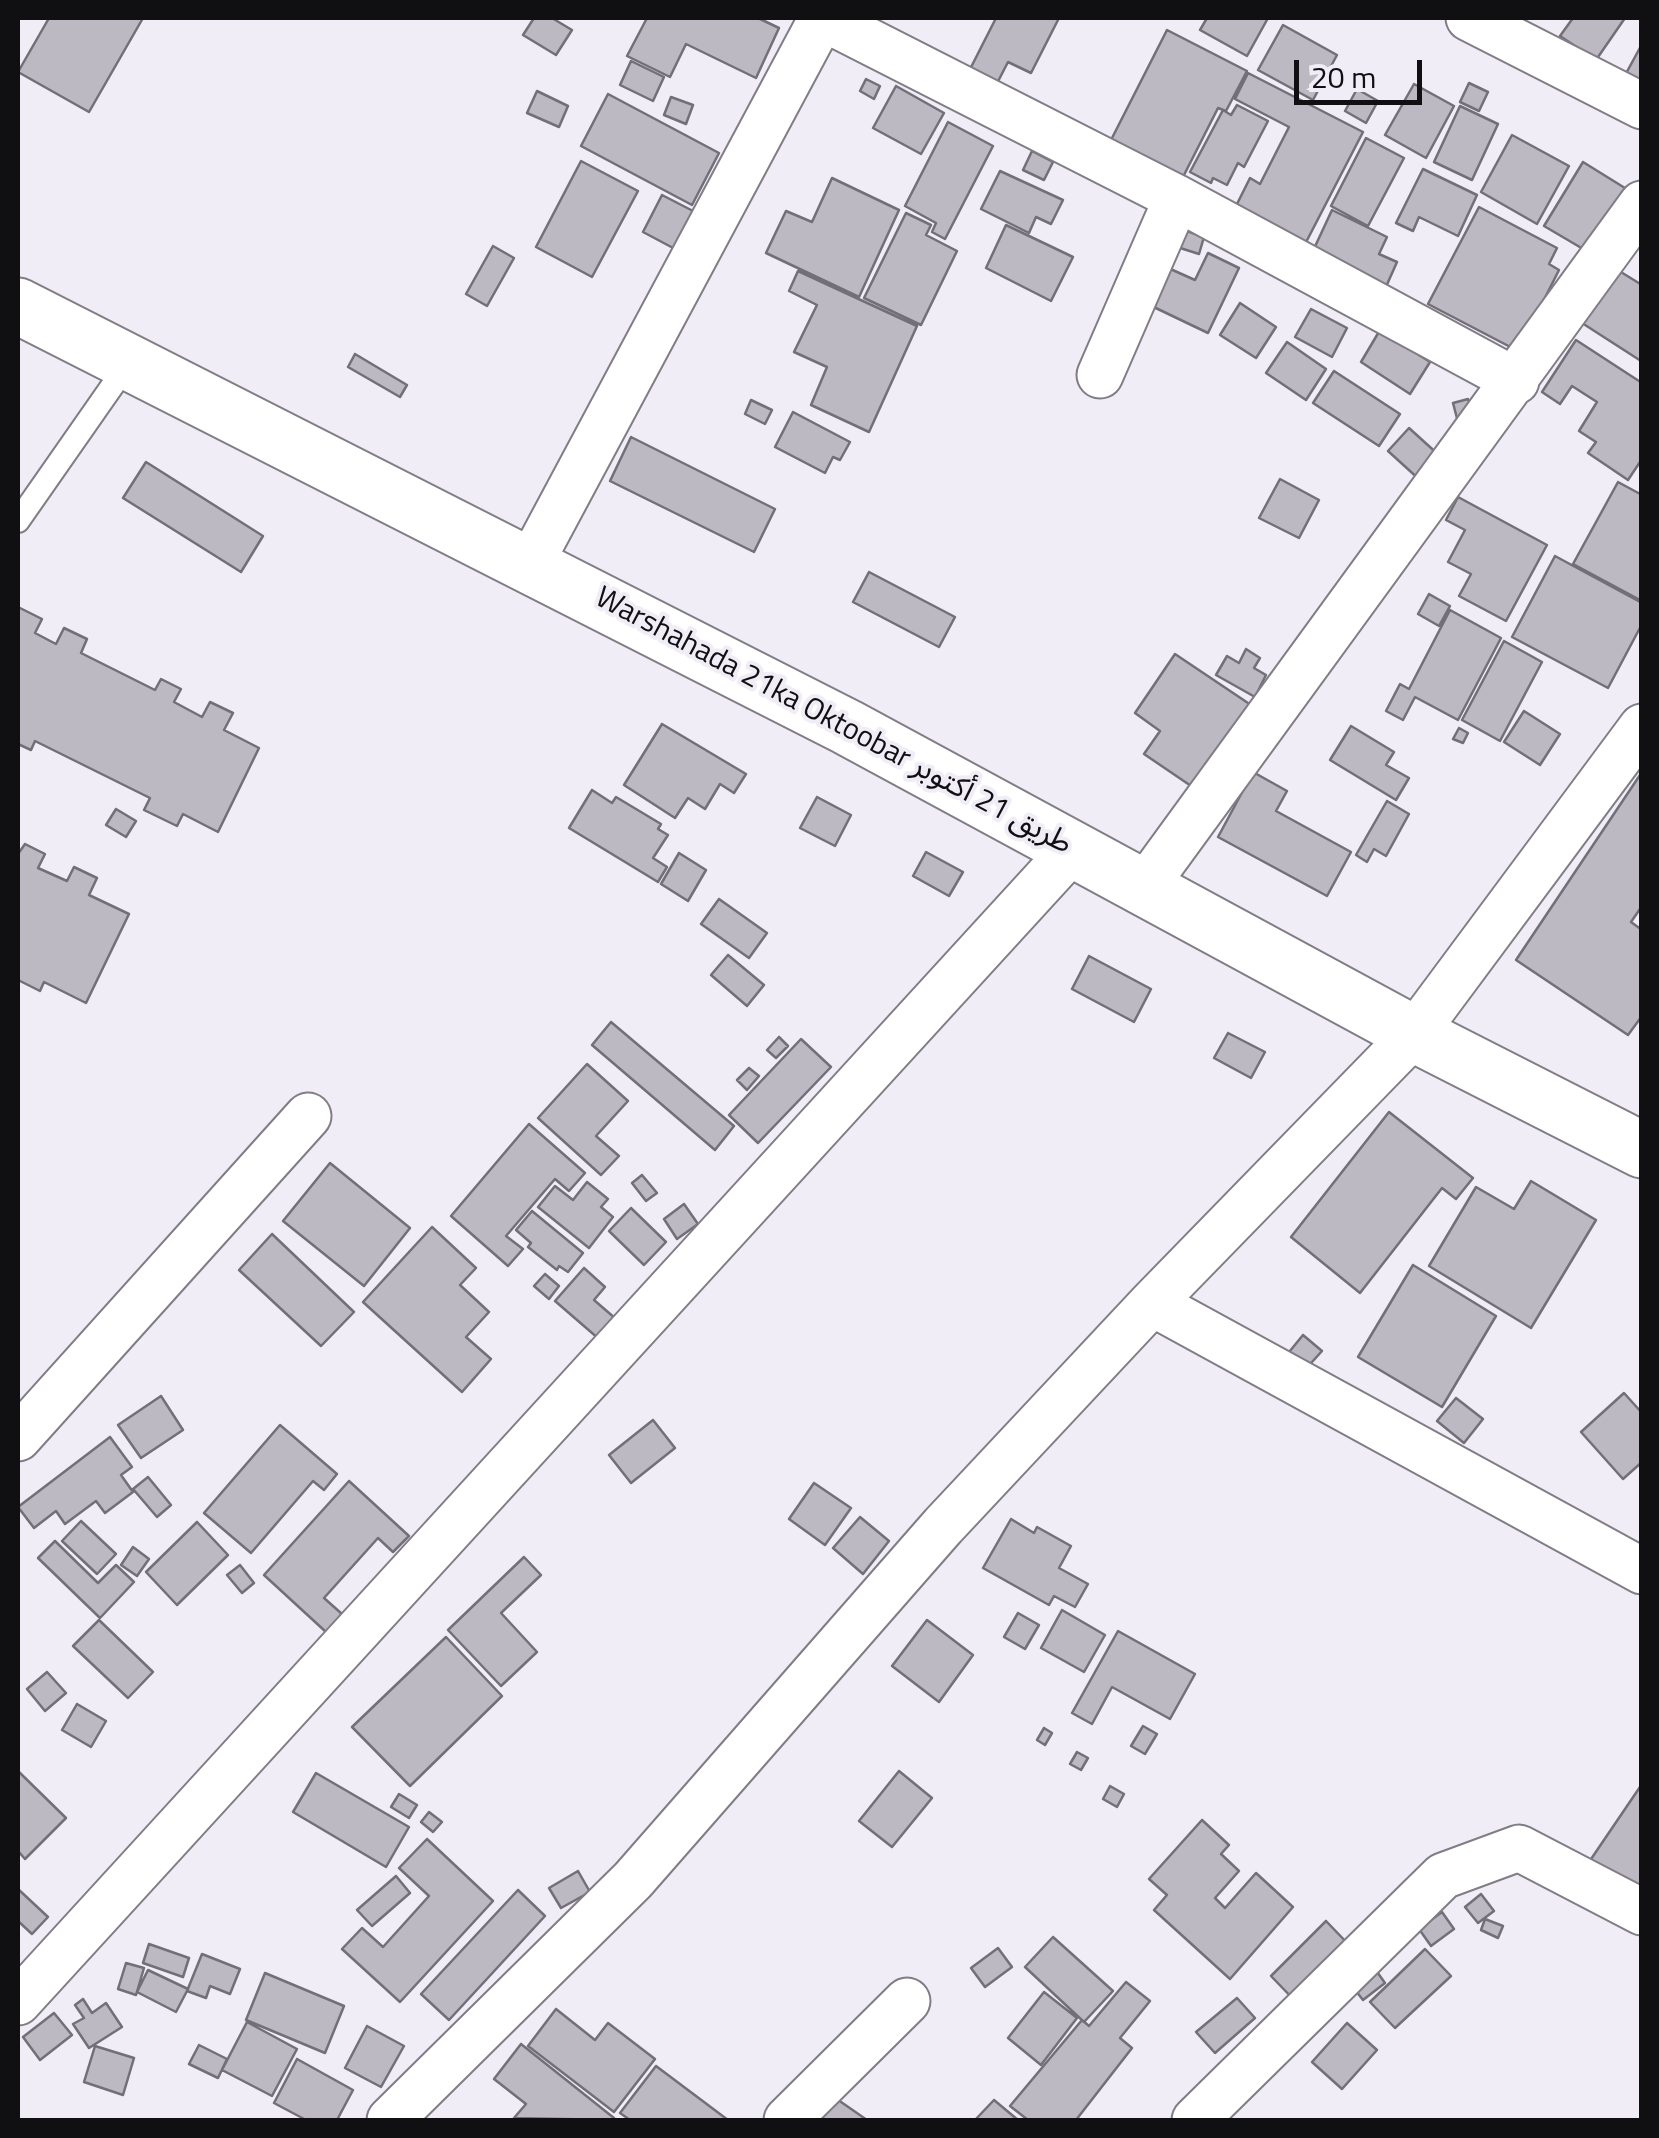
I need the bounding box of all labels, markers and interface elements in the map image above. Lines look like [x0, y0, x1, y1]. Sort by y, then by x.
scale bar [1299, 40, 1426, 102]
text: 20 m [1311, 54, 1376, 100]
street label: Warshahada 21ka Oktoobar طريق 21 أكتوبر [588, 581, 1078, 863]

